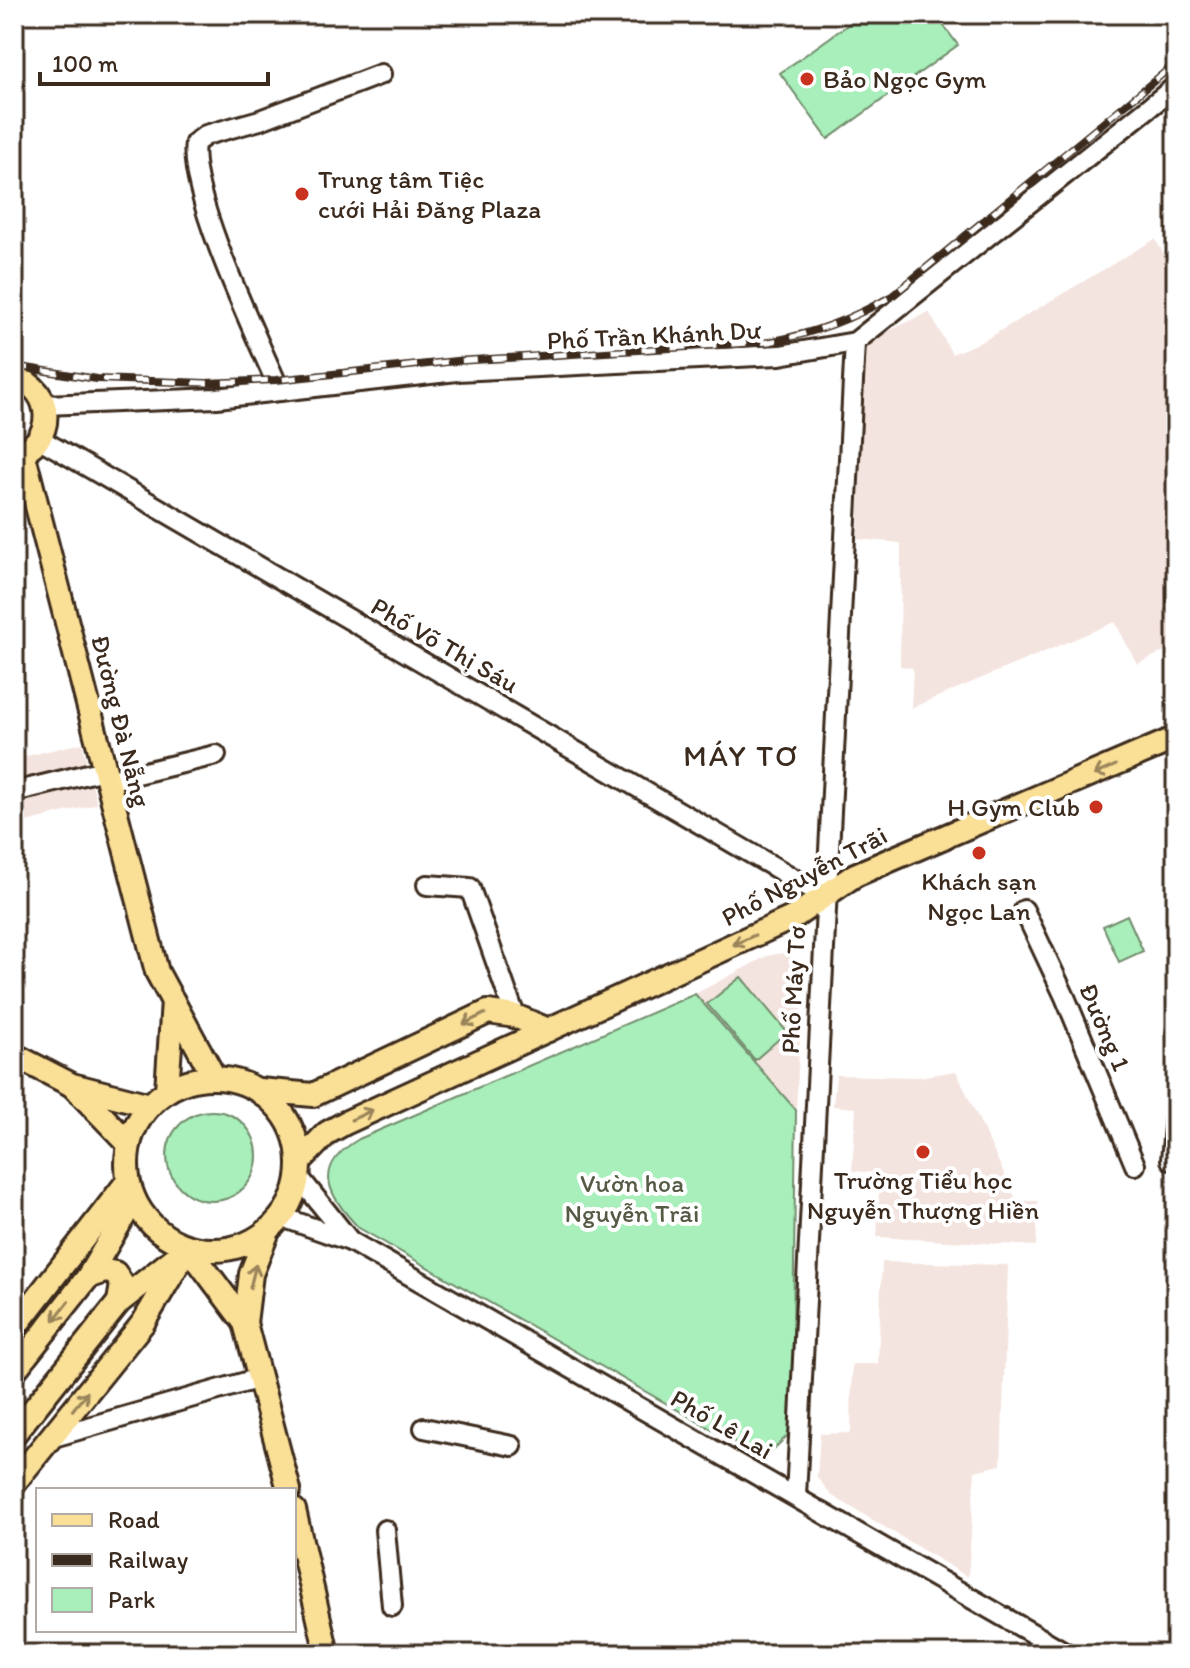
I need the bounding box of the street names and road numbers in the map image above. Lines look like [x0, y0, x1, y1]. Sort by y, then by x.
street label: Phố Trần Khánh Dư [546, 313, 763, 357]
street label: Phố Võ Thị Sáu [366, 590, 524, 700]
street label: Đường Đà Nẵng [84, 632, 158, 811]
street label: Phố Nguyễn Trãi [716, 819, 892, 933]
street label: Phố Máy Tơ [774, 925, 812, 1055]
street label: Đường 1 [1072, 978, 1138, 1076]
street label: Phố Lê Lai [665, 1382, 779, 1466]

